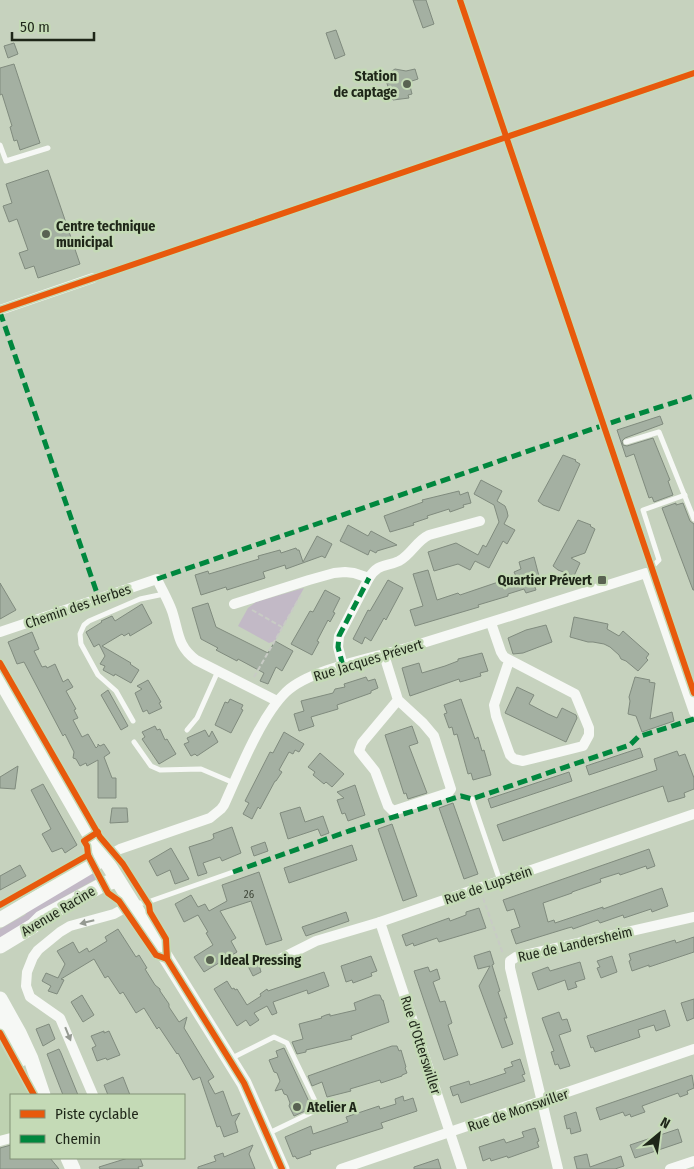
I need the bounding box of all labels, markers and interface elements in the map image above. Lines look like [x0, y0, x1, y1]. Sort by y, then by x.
scale bar [12, 10, 95, 42]
text: 50 m [20, 18, 50, 36]
place label: Station de captage [333, 68, 397, 101]
marker: Station de captage [401, 78, 413, 90]
place label: Centre technique municipal [56, 218, 155, 251]
marker: Centre technique municipal [40, 228, 52, 240]
place label: Quartier Prévert [497, 572, 593, 589]
marker: Quartier Prévert [596, 574, 608, 586]
street label: Chemin des Herbes [23, 580, 133, 633]
street label: Rue Jacques Prévert [311, 636, 425, 685]
street label: Rue de Lupstein [442, 862, 534, 908]
street label: Avenue Racine [18, 883, 99, 940]
house number: 26 [244, 888, 255, 901]
one-way arrow [80, 918, 95, 926]
street label: Rue de Landersheim [516, 923, 634, 966]
place label: Ideal Pressing [220, 952, 301, 969]
marker: Ideal Pressing [204, 954, 216, 966]
street label: Rue d'Otterswiller [397, 994, 444, 1097]
one-way arrow [64, 1027, 72, 1041]
street label: Rue de Monswiller [466, 1085, 571, 1136]
legend [10, 1094, 185, 1159]
place label: Atelier A [306, 1099, 357, 1116]
marker: Atelier A [291, 1101, 303, 1113]
text: Piste cyclable [55, 1105, 139, 1123]
north arrow [634, 1109, 684, 1159]
text: N [657, 1114, 673, 1133]
text: Chemin [55, 1130, 101, 1148]

